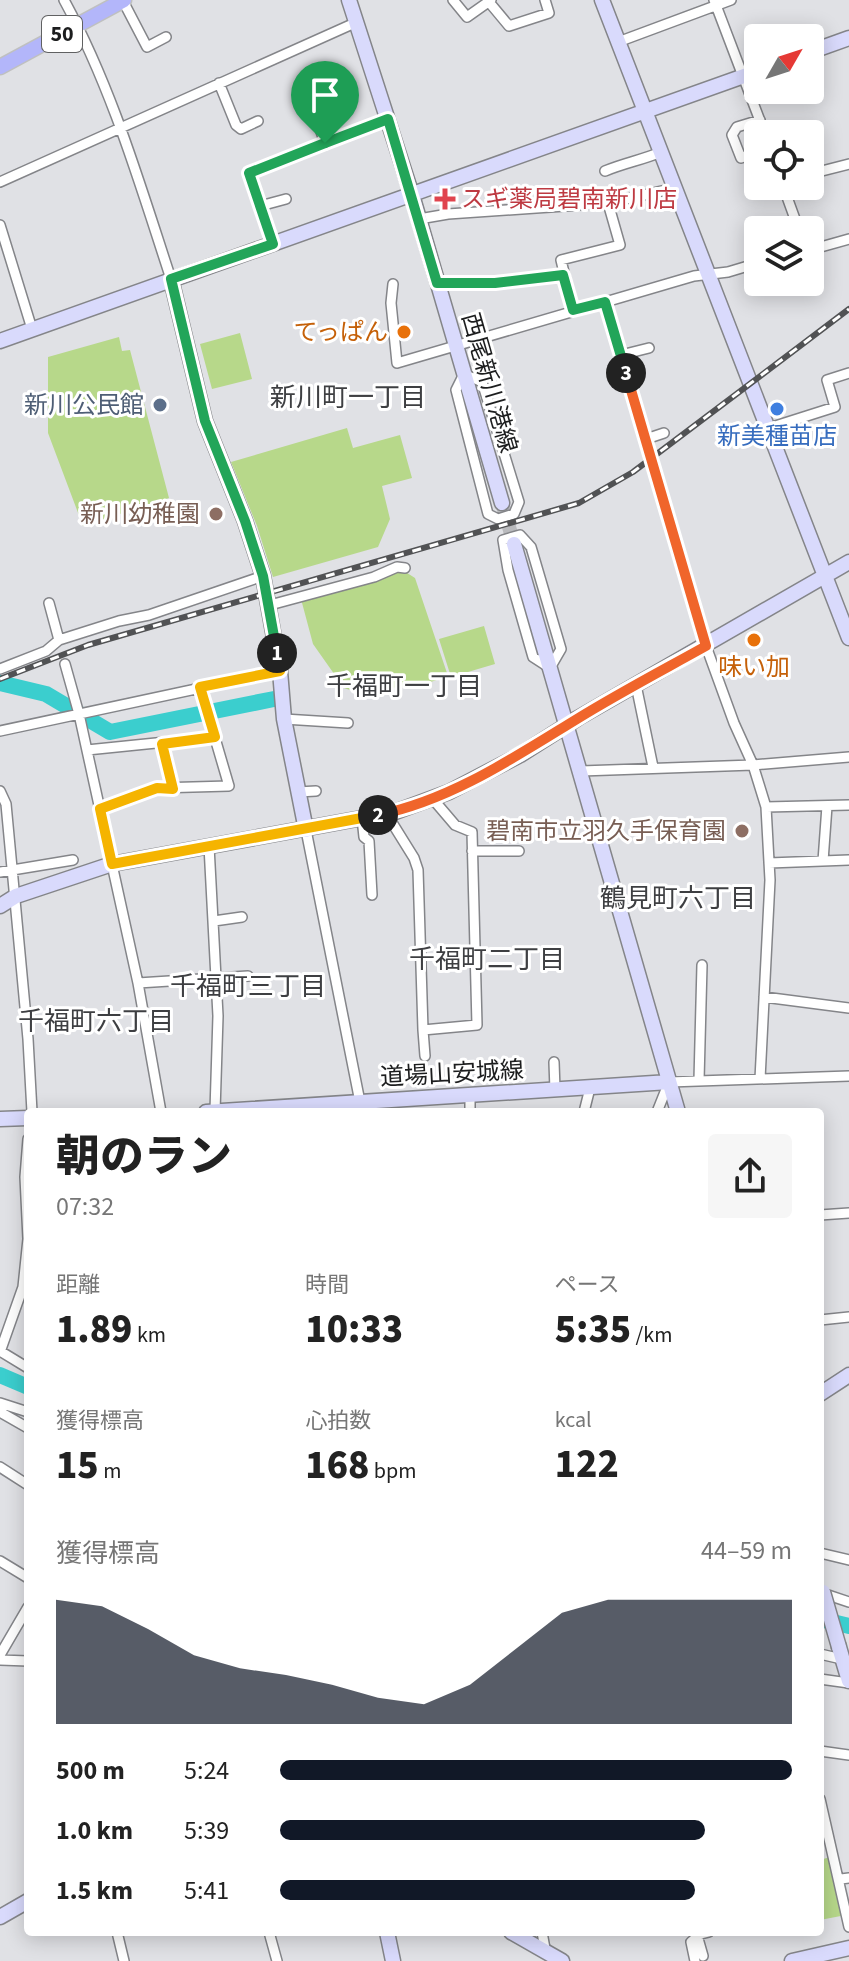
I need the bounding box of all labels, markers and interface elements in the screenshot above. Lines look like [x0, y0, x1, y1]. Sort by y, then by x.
road number: 50 [42, 16, 82, 52]
north arrow [744, 24, 824, 104]
map controls [744, 24, 824, 296]
pin [291, 61, 359, 143]
icon: arrive [303, 73, 347, 117]
button: locate [744, 120, 824, 200]
place label: スギ薬局碧南新川店 [461, 182, 677, 217]
marker: スギ薬局碧南新川店 [436, 190, 454, 208]
button: layers [744, 216, 824, 296]
street label: 西尾新川港線 [452, 309, 526, 457]
place label: てっぱん [293, 315, 388, 350]
marker: てっぱん [395, 323, 413, 341]
pin: 3 [606, 353, 646, 393]
text: 3 [620, 357, 632, 389]
district label: 新川町一丁目 [270, 379, 426, 416]
place label: 新川公民館 [24, 388, 144, 423]
marker: 新川公民館 [151, 396, 169, 414]
marker: 新美種苗店 [768, 400, 786, 418]
place label: 新美種苗店 [717, 419, 837, 454]
place label: 新川幼稚園 [80, 497, 200, 532]
marker: 新川幼稚園 [207, 505, 225, 523]
marker: 味い加 [745, 631, 763, 649]
pin: 1 [257, 633, 297, 673]
text: 1 [271, 637, 283, 669]
place label: 味い加 [718, 650, 790, 685]
district label: 千福町一丁目 [326, 668, 482, 705]
pin: 2 [358, 795, 398, 835]
text: 2 [372, 799, 384, 831]
place label: 碧南市立羽久手保育園 [486, 814, 726, 849]
marker: 碧南市立羽久手保育園 [733, 822, 751, 840]
district label: 鶴見町六丁目 [600, 880, 756, 917]
district label: 千福町二丁目 [409, 941, 565, 978]
district label: 千福町三丁目 [170, 968, 326, 1005]
district label: 千福町六丁目 [18, 1003, 174, 1040]
street label: 道場山安城線 [379, 1053, 525, 1095]
text: 朝のラン [56, 1126, 232, 1189]
button: share [708, 1134, 792, 1218]
text: 07:32 [56, 1188, 114, 1225]
text: 距離 [56, 1269, 100, 1301]
text: 時間 [305, 1269, 349, 1301]
text: ペース [555, 1269, 620, 1301]
text: 1.89 [56, 1301, 132, 1358]
text: 10:33 [305, 1301, 403, 1358]
text: 5:35 [555, 1301, 631, 1358]
text: km [132, 1319, 166, 1351]
text: /km [631, 1319, 672, 1351]
text: kcal [555, 1404, 592, 1436]
text: 獲得標高 [56, 1405, 144, 1437]
text: 心拍数 [305, 1405, 371, 1437]
text: 122 [555, 1436, 619, 1493]
text: 15 [56, 1437, 99, 1494]
text: 168 [305, 1437, 369, 1494]
text: m [99, 1455, 121, 1487]
text: bpm [369, 1455, 416, 1487]
text: 44–59 m [701, 1532, 792, 1569]
text: 獲得標高 [56, 1535, 160, 1572]
text: 500 m [56, 1752, 125, 1789]
text: 5:24 [184, 1752, 229, 1789]
text: 1.0 km [56, 1812, 133, 1849]
text: 5:39 [184, 1812, 229, 1849]
text: 1.5 km [56, 1872, 133, 1909]
text: 5:41 [184, 1872, 229, 1909]

